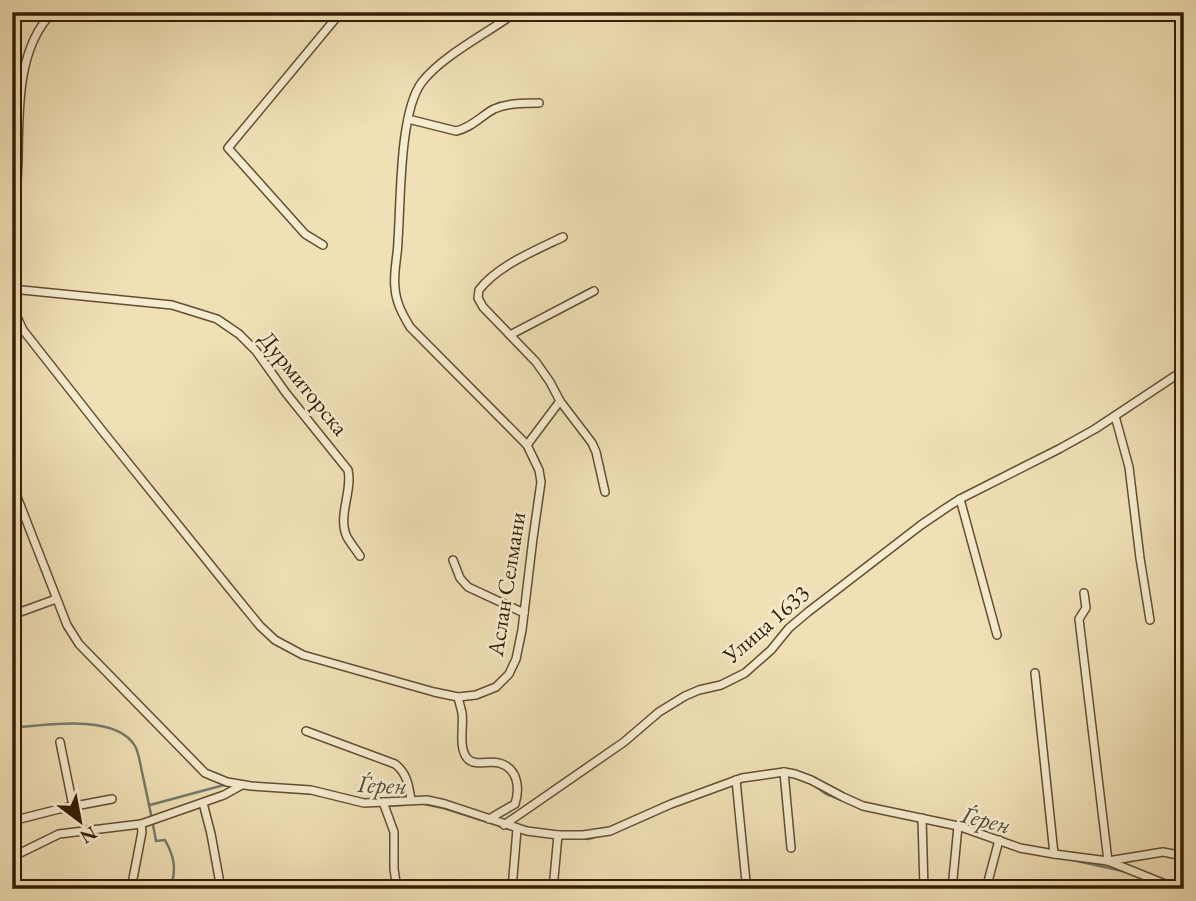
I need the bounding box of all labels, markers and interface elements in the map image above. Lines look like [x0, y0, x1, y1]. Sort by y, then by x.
street label: Дурмиторска [253, 325, 356, 442]
street label: Аслан Селмани [480, 510, 532, 659]
street label: Улица 1633 [716, 578, 816, 671]
water label: Ѓерен [356, 768, 408, 801]
north arrow [46, 786, 116, 856]
water label: Ѓерен [957, 798, 1014, 841]
text: N [75, 820, 102, 850]

